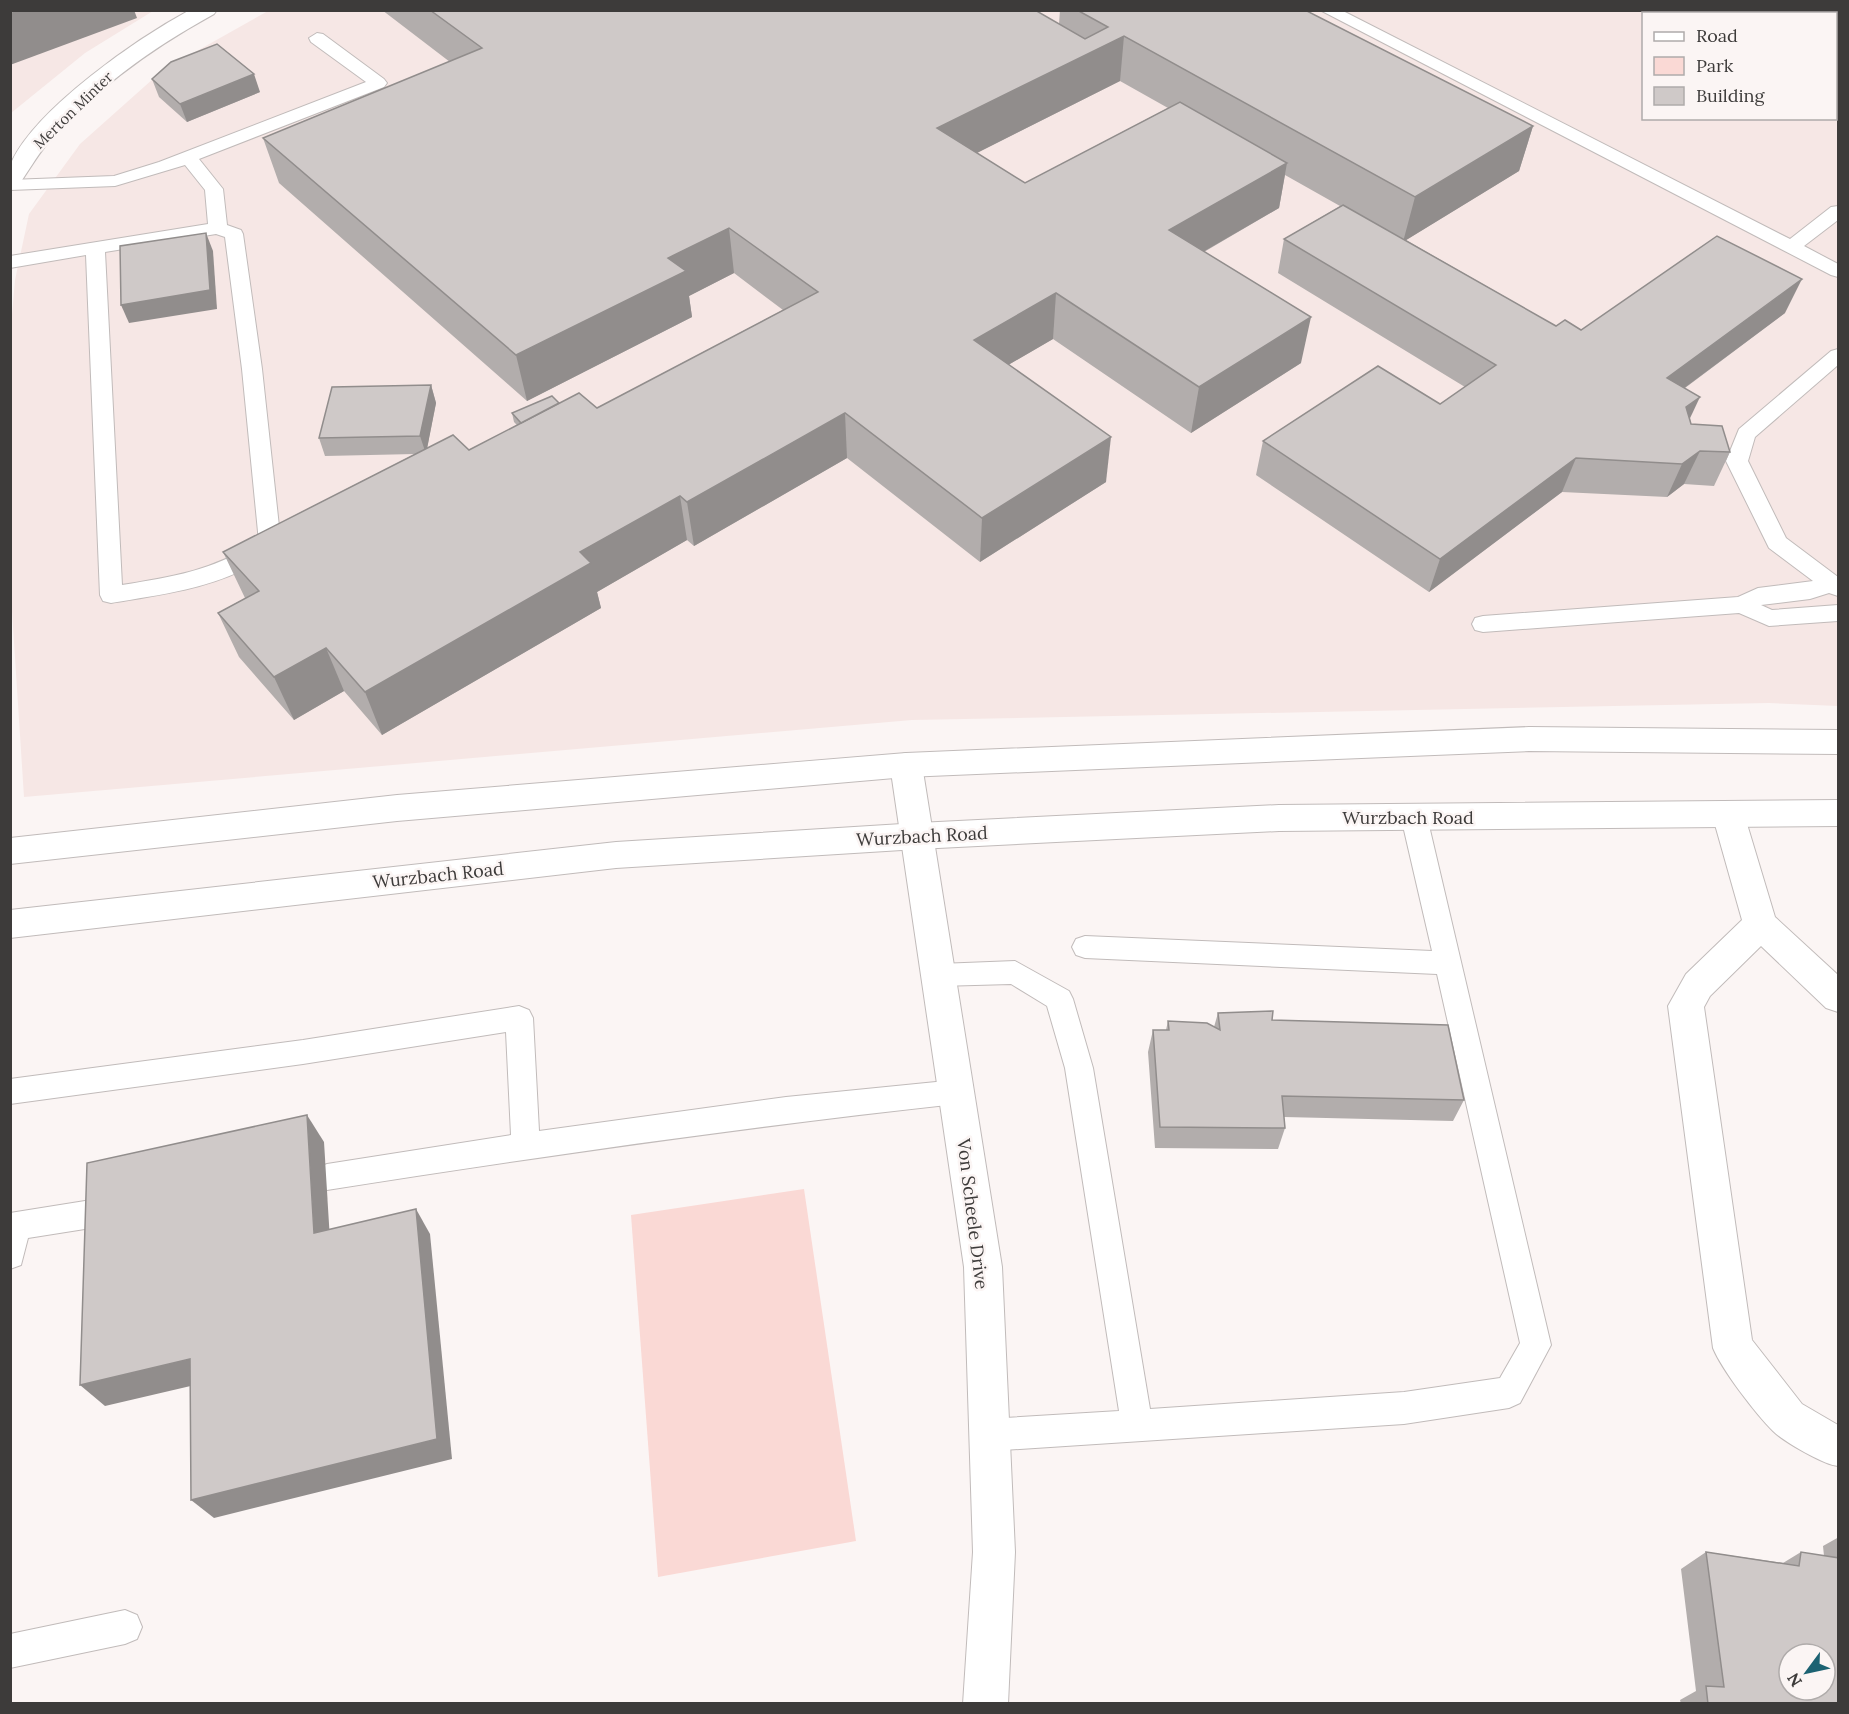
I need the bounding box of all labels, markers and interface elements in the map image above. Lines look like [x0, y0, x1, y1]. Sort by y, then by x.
legend [1642, 12, 1837, 120]
text: Road [1696, 24, 1738, 47]
text: Park [1696, 54, 1734, 77]
street label: Merton Minter [29, 67, 117, 153]
text: Building [1696, 84, 1766, 107]
street label: Wurzbach Road [1342, 806, 1474, 829]
street label: Wurzbach Road [856, 821, 989, 851]
street label: Wurzbach Road [371, 857, 505, 893]
street label: Von Scheele Drive [952, 1136, 994, 1291]
north arrow [1777, 1642, 1837, 1702]
text: N [1783, 1670, 1806, 1691]

